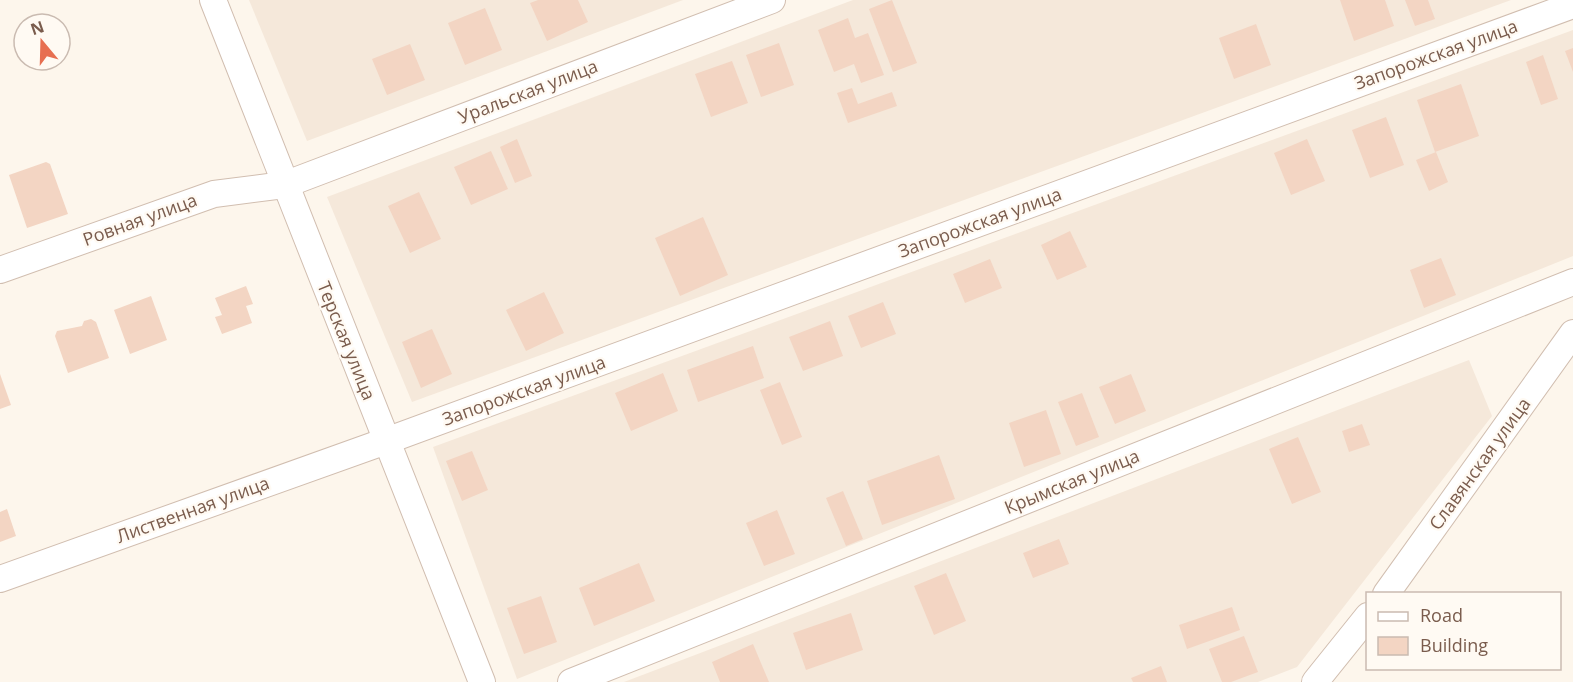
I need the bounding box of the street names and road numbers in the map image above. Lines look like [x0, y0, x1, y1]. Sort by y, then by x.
street label: Запорожская улица [1351, 13, 1521, 95]
street label: Уральская улица [454, 53, 601, 129]
street label: Запорожская улица [895, 181, 1065, 263]
street label: Ровная улица [79, 187, 200, 251]
street label: Терская улица [312, 278, 382, 403]
street label: Запорожская улица [439, 349, 609, 431]
street label: Славянская улица [1423, 392, 1535, 534]
street label: Крымская улица [1001, 443, 1143, 519]
street label: Лиственная улица [113, 470, 272, 548]

